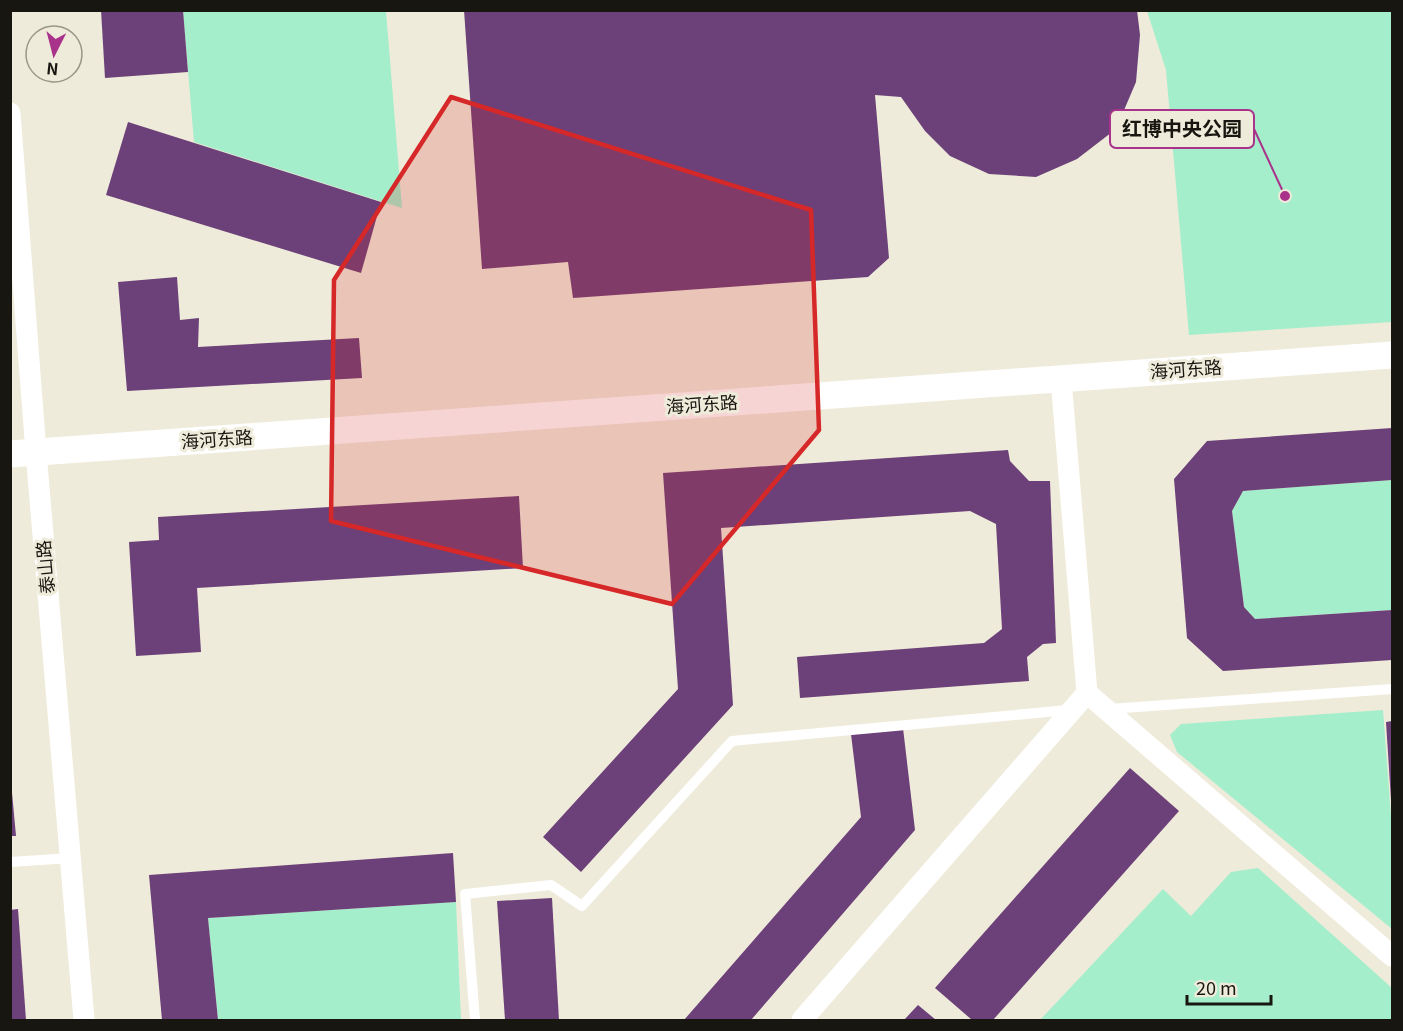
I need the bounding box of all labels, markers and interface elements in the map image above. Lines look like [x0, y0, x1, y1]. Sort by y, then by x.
north arrow [24, 24, 84, 84]
text: N [45, 57, 60, 82]
callout: 红博中央公园 [1110, 110, 1254, 148]
text: 红博中央公园 [1122, 113, 1242, 142]
street label: 海河东路 [1149, 353, 1223, 383]
street label: 海河东路 [665, 388, 739, 418]
street label: 海河东路 [180, 423, 254, 453]
street label: 泰山路 [29, 539, 59, 595]
scale bar [1187, 968, 1271, 1006]
text: 20 m [1196, 974, 1237, 1000]

